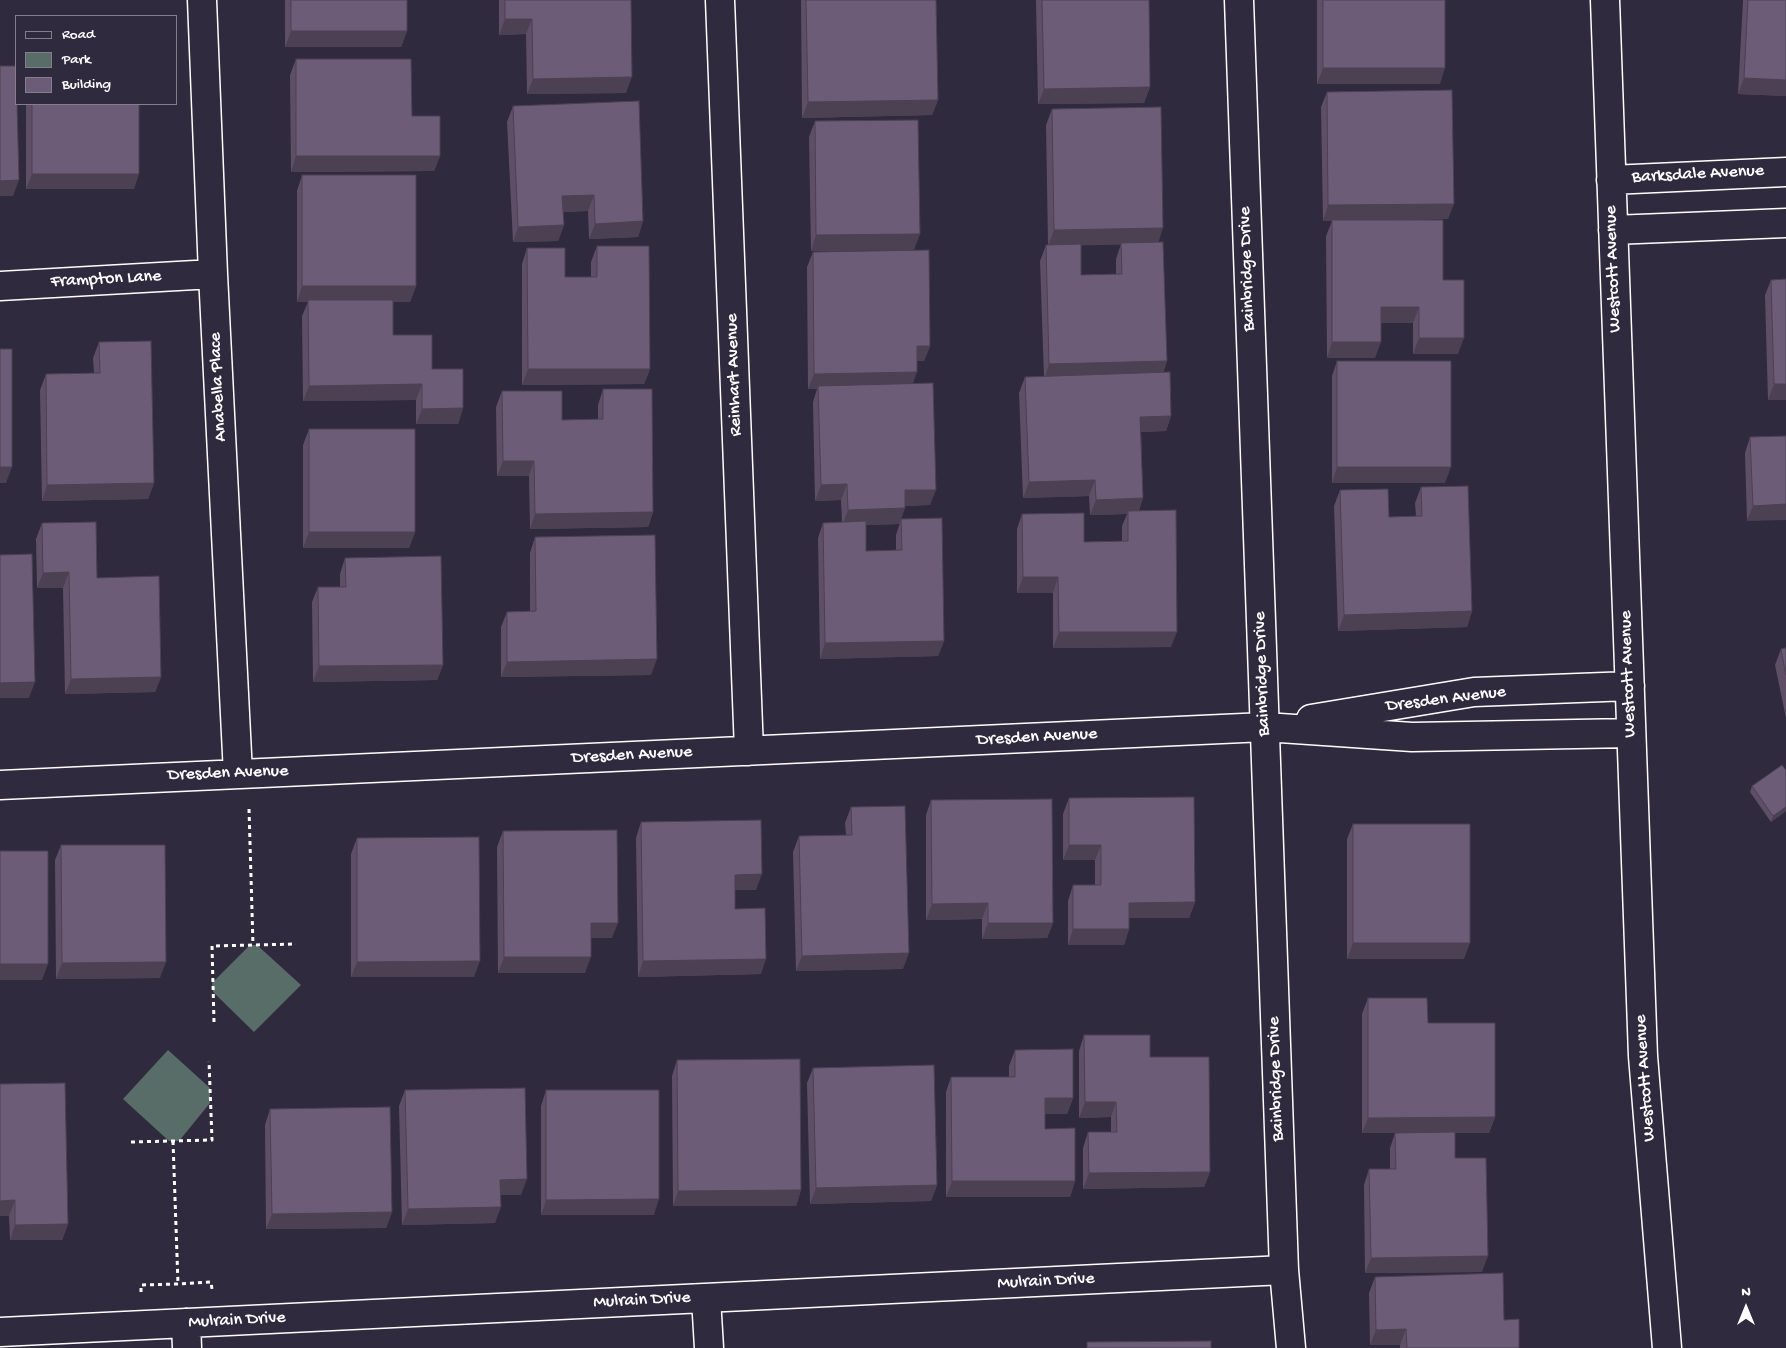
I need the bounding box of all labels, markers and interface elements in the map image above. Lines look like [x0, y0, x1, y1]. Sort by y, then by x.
legend [15, 15, 178, 105]
text: Road [62, 26, 95, 44]
text: Park [62, 51, 91, 69]
text: Building [62, 76, 111, 94]
street label: Barksdale Avenue [1631, 161, 1765, 189]
street label: Westcott Avenue [1601, 205, 1627, 333]
street label: Bainbridge Drive [1235, 206, 1261, 332]
street label: Frampton Lane [50, 266, 162, 294]
street label: Reinhart Avenue [722, 313, 748, 437]
street label: Anabella Place [205, 332, 233, 442]
street label: Westcott Avenue [1616, 610, 1642, 738]
street label: Bainbridge Drive [1250, 611, 1276, 737]
street label: Dresden Avenue [1385, 682, 1507, 718]
street label: Dresden Avenue [976, 724, 1098, 752]
street label: Dresden Avenue [571, 742, 693, 770]
street label: Dresden Avenue [167, 761, 289, 787]
street label: Westcott Avenue [1631, 1014, 1661, 1142]
street label: Bainbridge Drive [1264, 1016, 1290, 1142]
street label: Mulrain Drive [997, 1269, 1095, 1295]
north arrow [1721, 1283, 1771, 1333]
text: N [1741, 1284, 1751, 1301]
street label: Mulrain Drive [593, 1288, 691, 1314]
street label: Mulrain Drive [188, 1308, 286, 1334]

